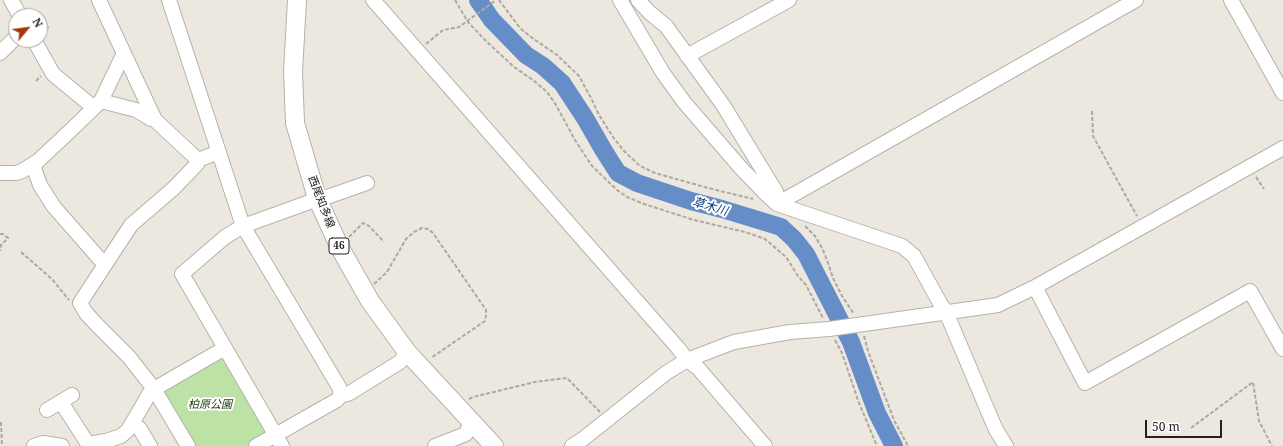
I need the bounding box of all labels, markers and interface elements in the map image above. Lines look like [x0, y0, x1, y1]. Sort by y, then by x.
north arrow [8, 8, 48, 48]
text: N [29, 15, 47, 30]
street label: 西尾知多線 [305, 174, 337, 230]
water label: 草木川 [691, 195, 729, 219]
road number: 46 [329, 238, 349, 254]
park label: 柏原公園 [188, 398, 232, 412]
scale bar [1147, 412, 1224, 438]
text: 50 m [1152, 418, 1180, 435]

